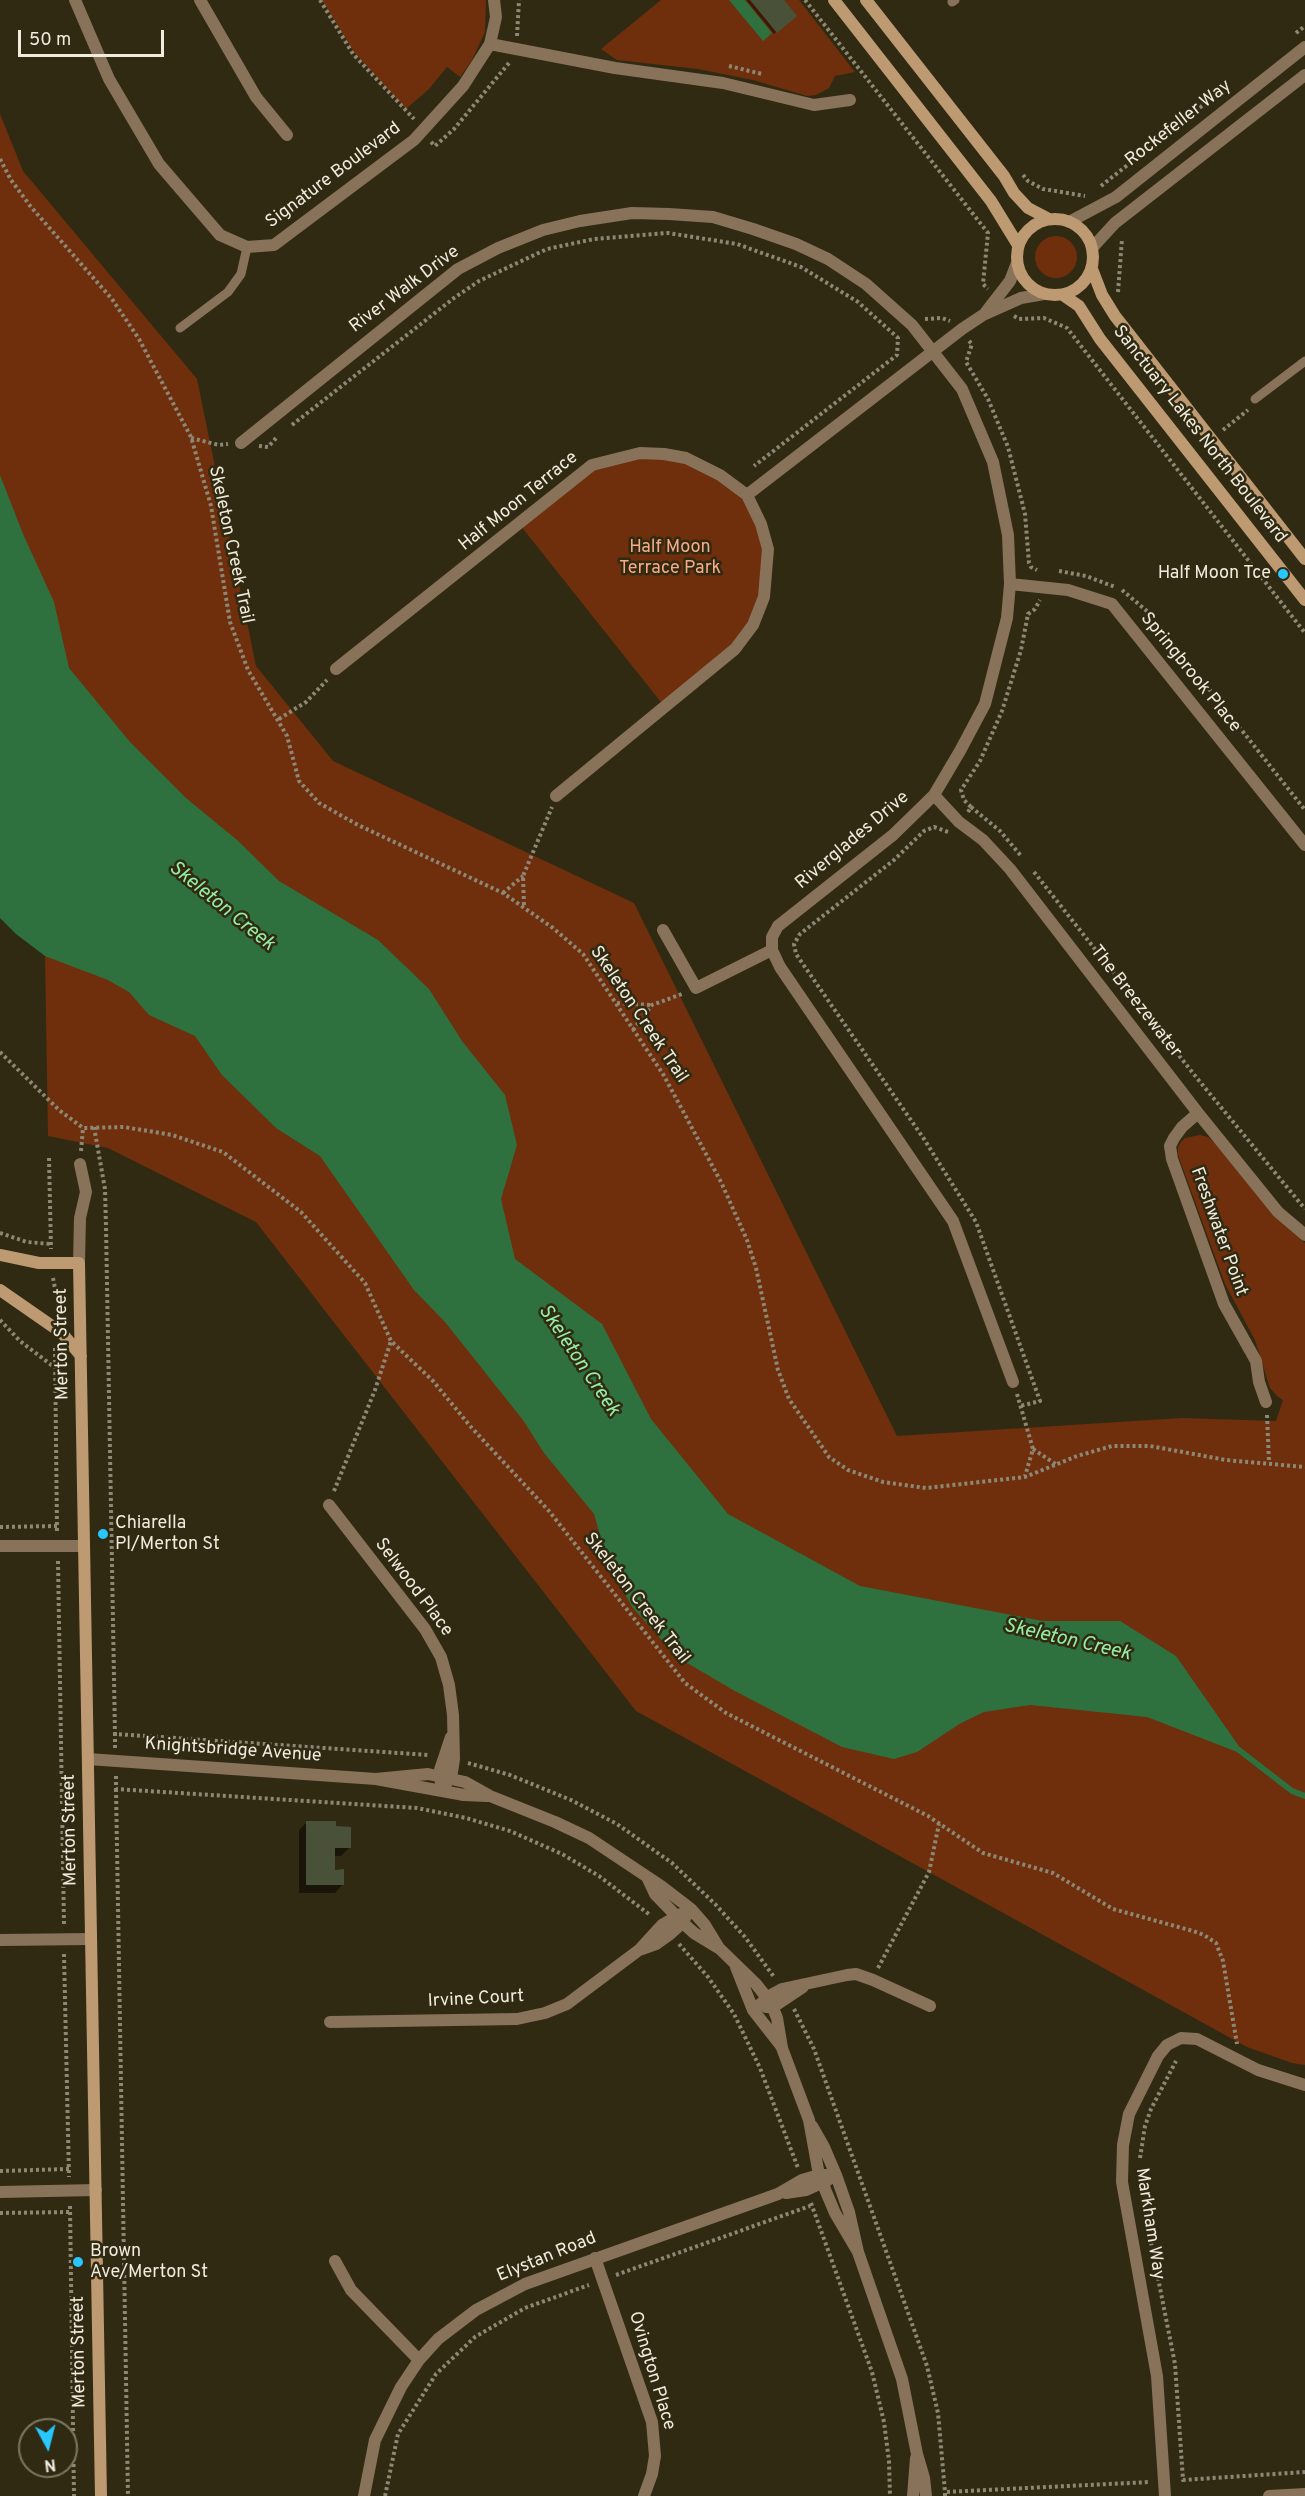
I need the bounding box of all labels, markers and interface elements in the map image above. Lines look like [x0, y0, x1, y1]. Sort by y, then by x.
scale bar [21, 18, 166, 56]
text: 50 m [29, 29, 71, 52]
street label: Rockefeller Way [1122, 76, 1236, 172]
street label: Signature Boulevard [262, 118, 406, 234]
street label: River Walk Drive [346, 242, 464, 338]
street label: Sanctuary Lakes North Boulevard [1107, 322, 1291, 548]
street label: Half Moon Terrace [455, 448, 583, 556]
street label: Skeleton Creek Trail [203, 464, 257, 626]
park label: Half Moon Terrace Park [619, 537, 721, 580]
place label: Half Moon Tce [1158, 563, 1271, 585]
marker: Half Moon Tce [1276, 567, 1290, 581]
street label: Springbrook Place [1135, 609, 1245, 737]
street label: Riverglades Drive [792, 787, 914, 895]
water label: Skeleton Creek [163, 857, 279, 957]
street label: Skeleton Creek Trail [584, 942, 692, 1088]
street label: The Breezewater [1084, 942, 1186, 1062]
street label: Freshwater Point [1185, 1165, 1251, 1299]
street label: Merton Street [51, 1288, 75, 1400]
water label: Skeleton Creek [532, 1301, 624, 1421]
place label: Chiarella Pl/Merton St [115, 1513, 220, 1556]
marker: Chiarella Pl/Merton St [96, 1527, 110, 1541]
street label: Skeleton Creek Trail [578, 1529, 694, 1669]
street label: Selwood Place [369, 1535, 457, 1641]
water label: Skeleton Creek [1001, 1615, 1133, 1667]
street label: Knightsbridge Avenue [144, 1734, 322, 1768]
street label: Merton Street [59, 1774, 83, 1886]
street label: Irvine Court [427, 1987, 525, 2013]
street label: Markham Way [1129, 2166, 1169, 2282]
street label: Elystan Road [494, 2228, 600, 2288]
place label: Brown Ave/Merton St [90, 2241, 208, 2284]
marker: Brown Ave/Merton St [71, 2255, 85, 2269]
street label: Merton Street [68, 2296, 92, 2408]
street label: Ovington Place [623, 2309, 679, 2433]
north arrow [18, 2418, 78, 2478]
text: N [43, 2453, 57, 2475]

